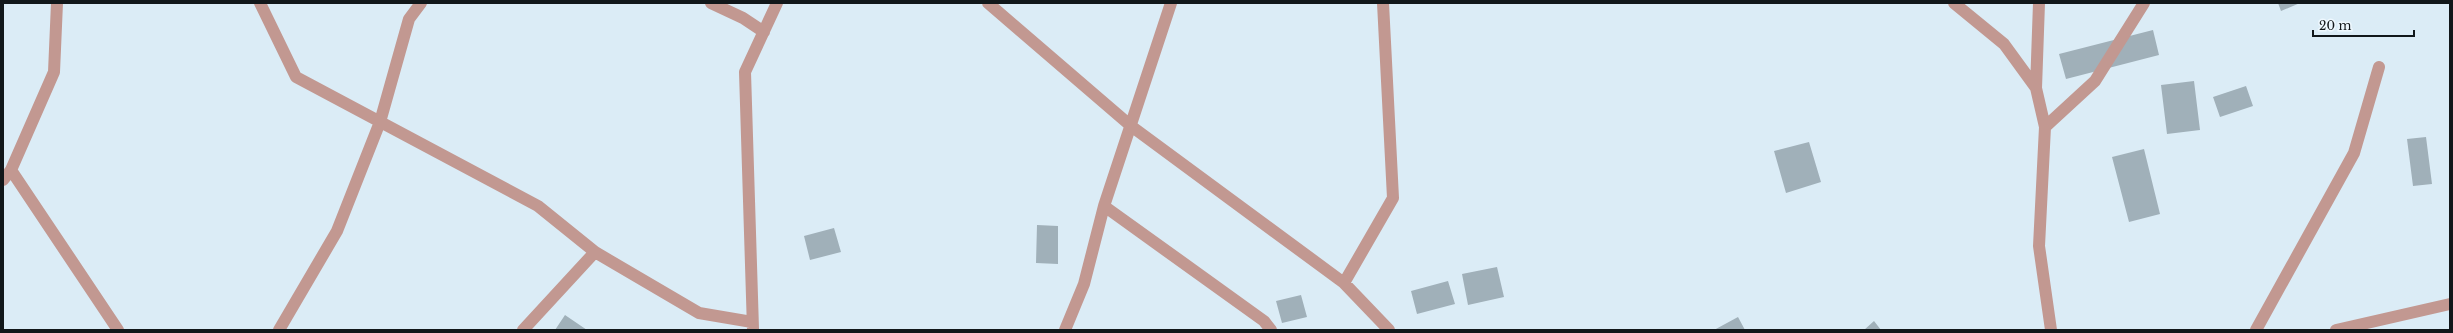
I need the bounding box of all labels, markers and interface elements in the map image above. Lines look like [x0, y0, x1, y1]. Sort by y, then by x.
scale bar [2313, 12, 2414, 38]
text: 20 m [2319, 18, 2351, 33]

